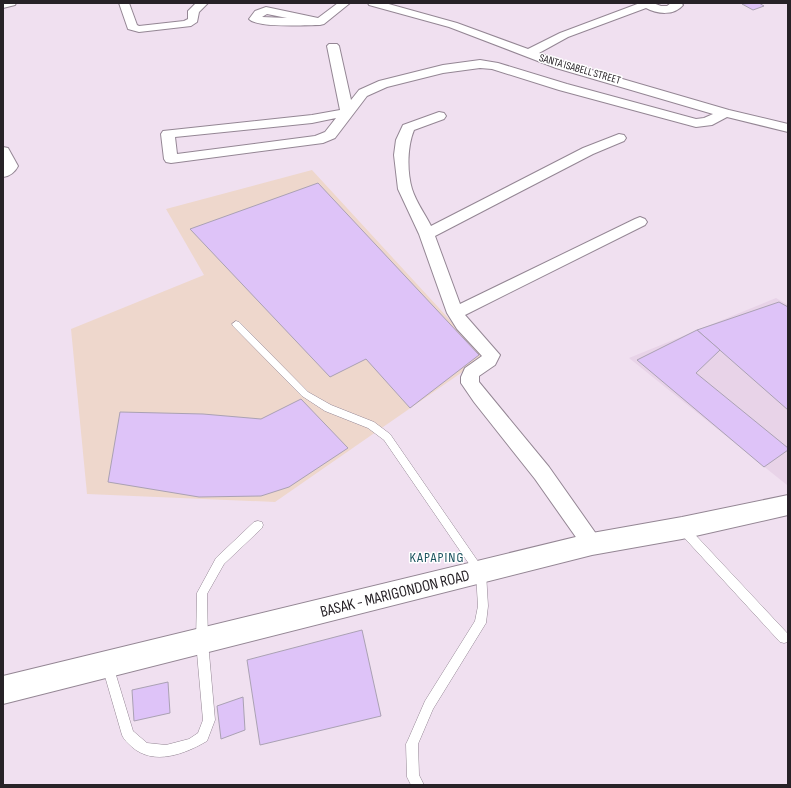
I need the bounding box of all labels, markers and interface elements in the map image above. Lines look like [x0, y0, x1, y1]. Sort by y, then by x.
street label: SANTA ISABELL STREET [538, 51, 623, 87]
district label: KAPAPING [410, 549, 464, 566]
street label: BASAK - MARIGONDON ROAD [318, 566, 472, 622]

